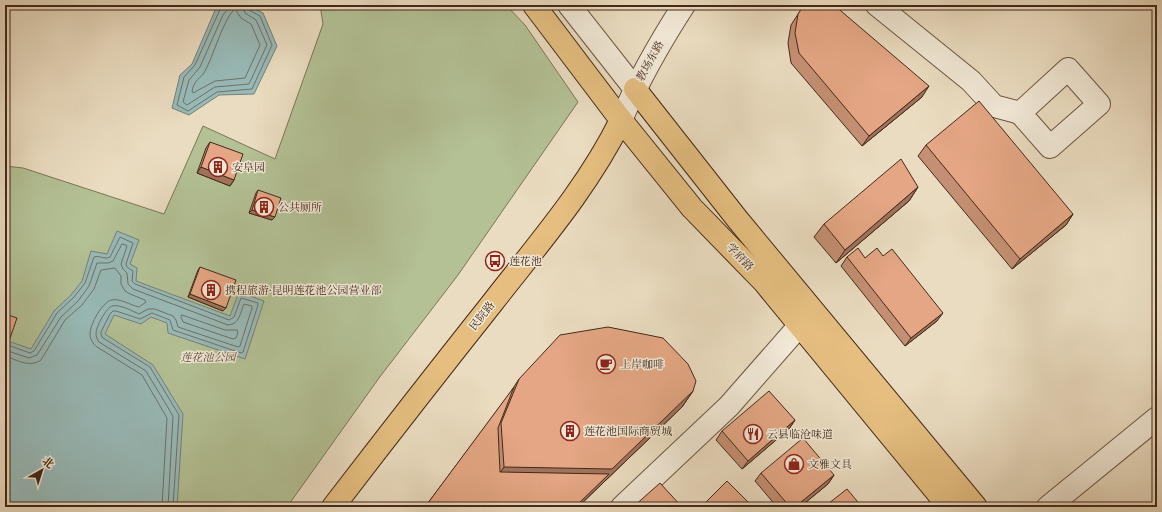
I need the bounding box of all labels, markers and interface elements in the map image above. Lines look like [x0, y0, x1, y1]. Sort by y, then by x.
street label: 教场东路 [634, 39, 666, 83]
building icon: 安阜园 [207, 156, 229, 178]
place label: 安阜园 [232, 161, 265, 174]
building icon: 公共厕所 [253, 196, 275, 218]
place label: 公共厕所 [278, 201, 322, 214]
street label: 学府路 [724, 241, 756, 273]
bus stop icon: 莲花池 [484, 250, 506, 272]
place label: 莲花池 [509, 255, 542, 268]
building icon: 携程旅游·昆明莲花池公园营业部 [200, 279, 222, 301]
place label: 携程旅游·昆明莲花池公园营业部 [225, 284, 382, 297]
street label: 民院路 [467, 299, 497, 333]
park label: 莲花池公园 [181, 351, 237, 364]
cafe icon: 上岸咖啡 [595, 353, 617, 375]
place label: 上岸咖啡 [620, 358, 664, 371]
building icon: 莲花池国际商贸城 [559, 420, 581, 442]
restaurant icon: 云县临沧味道 [742, 423, 764, 445]
place label: 莲花池国际商贸城 [584, 425, 672, 438]
place label: 云县临沧味道 [767, 428, 833, 441]
north arrow [22, 450, 62, 490]
shop icon: 文雅文具 [783, 453, 805, 475]
text: 北 [40, 454, 56, 471]
place label: 文雅文具 [808, 458, 852, 471]

